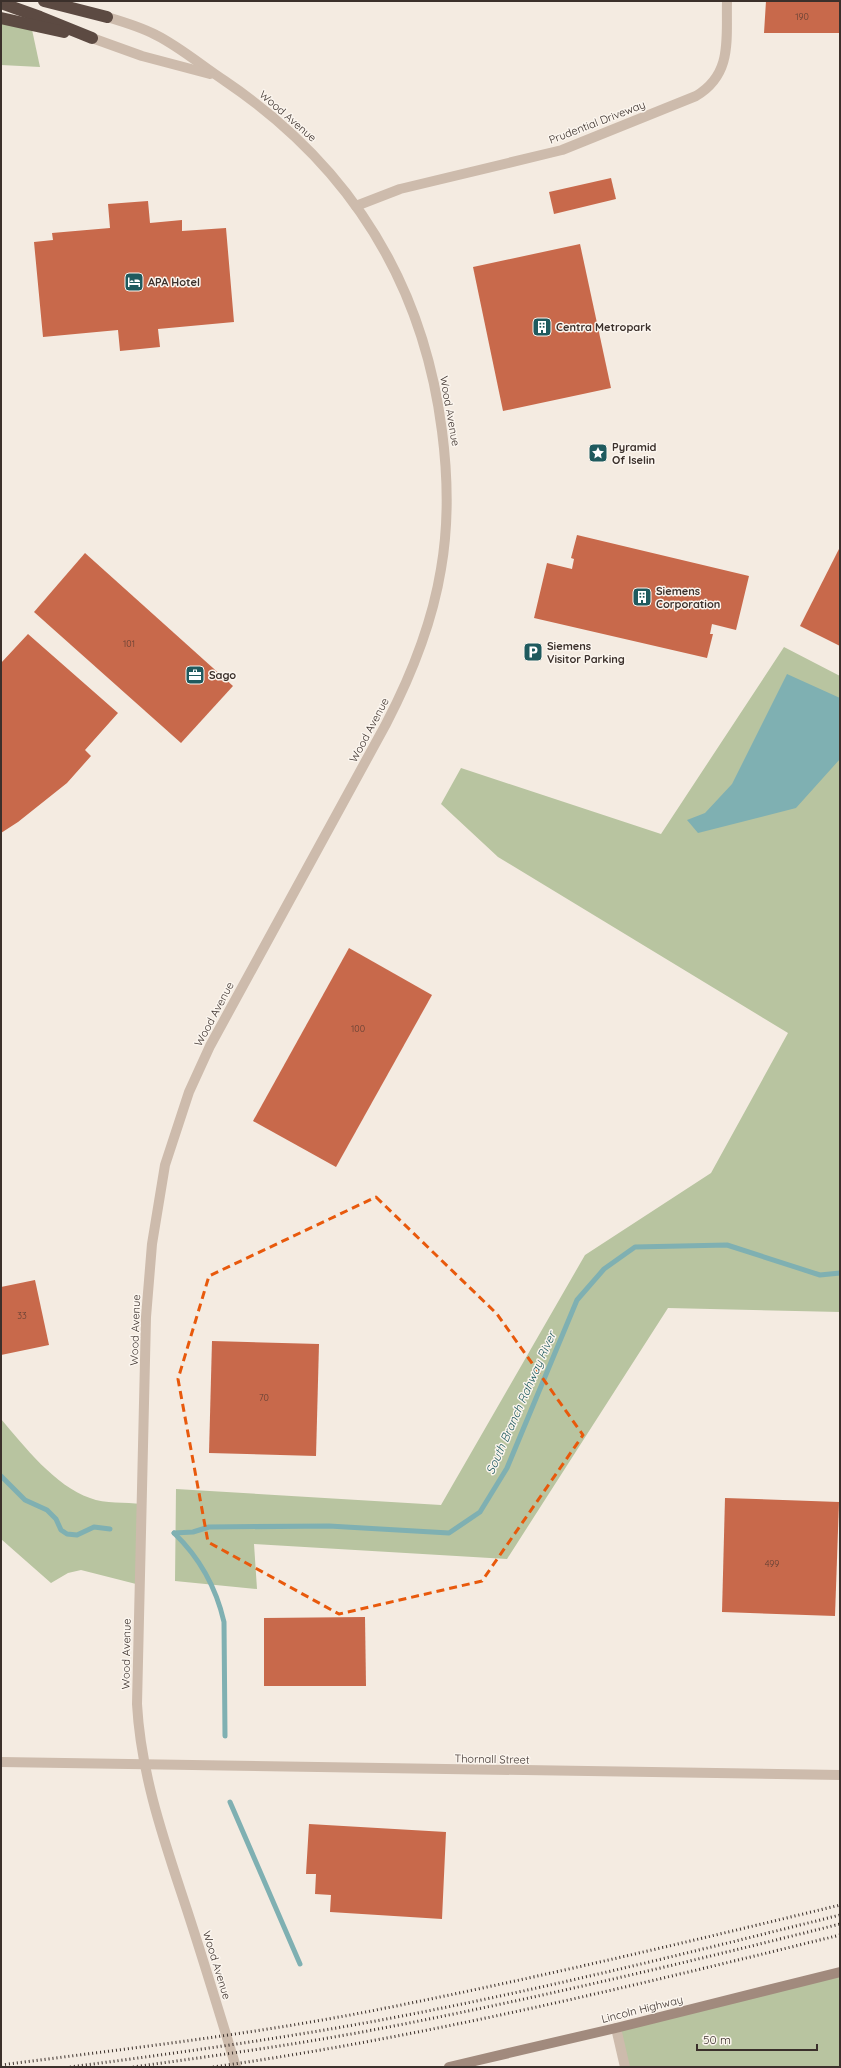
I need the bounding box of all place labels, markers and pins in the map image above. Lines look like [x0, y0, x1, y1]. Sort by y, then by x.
hotel icon: APA Hotel [123, 271, 145, 293]
place label: APA Hotel [148, 275, 200, 289]
building icon: Centra Metropark [531, 316, 553, 338]
place label: Centra Metropark [556, 320, 651, 334]
place label: Pyramid Of Iselin [612, 440, 656, 467]
place icon: Pyramid Of Iselin [587, 442, 609, 464]
place label: Siemens Corporation [656, 584, 720, 611]
building icon: Siemens Corporation [631, 586, 653, 608]
place label: Siemens Visitor Parking [547, 639, 625, 666]
parking icon: Siemens Visitor Parking [522, 641, 544, 663]
office icon: Sago [184, 664, 206, 686]
place label: Sago [209, 668, 236, 682]

